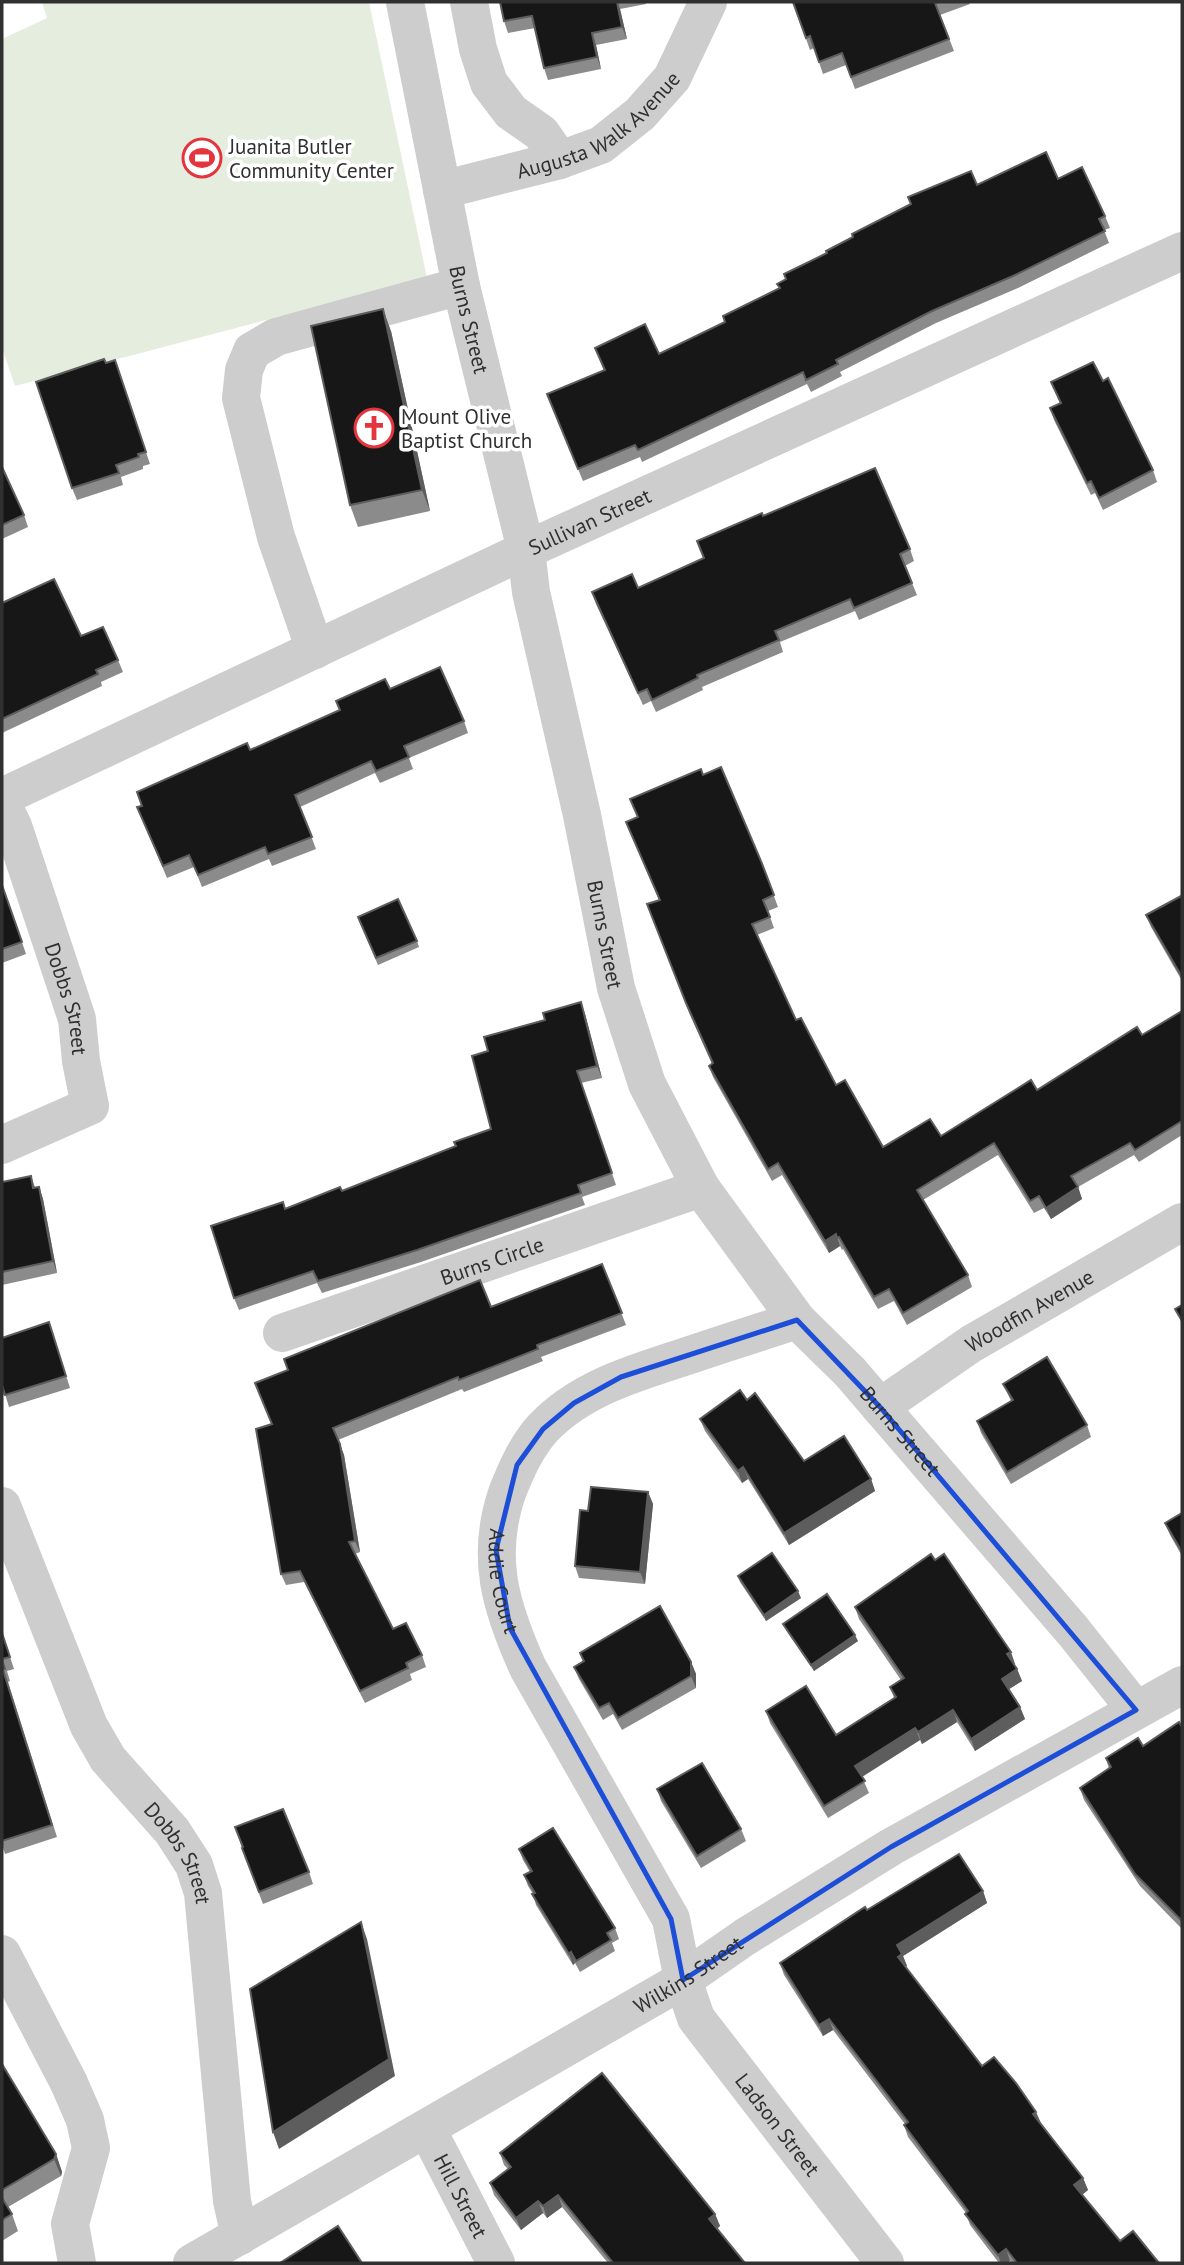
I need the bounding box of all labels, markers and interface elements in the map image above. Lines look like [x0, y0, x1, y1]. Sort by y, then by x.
street label: Augusta Walk Avenue [514, 65, 685, 184]
place label: Juanita Butler Community Center [228, 133, 394, 184]
sports icon: Juanita Butler Community Center [181, 137, 223, 179]
street label: Burns Street [444, 263, 496, 376]
place label: Mount Olive Baptist Church [401, 403, 532, 454]
church icon: Mount Olive Baptist Church [353, 407, 395, 449]
street label: Sullivan Street [524, 481, 655, 561]
street label: Burns Street [582, 878, 629, 991]
street label: Dobbs Street [39, 939, 94, 1056]
street label: Burns Circle [436, 1230, 547, 1291]
street label: Woodfin Avenue [960, 1263, 1098, 1358]
street label: Burns Street [854, 1380, 947, 1482]
street label: Addie Court [483, 1528, 526, 1637]
street label: Dobbs Street [139, 1796, 217, 1905]
street label: Wilkins Street [629, 1929, 748, 2019]
street label: Ladson Street [730, 2067, 826, 2181]
street label: Hill Street [428, 2149, 494, 2242]

